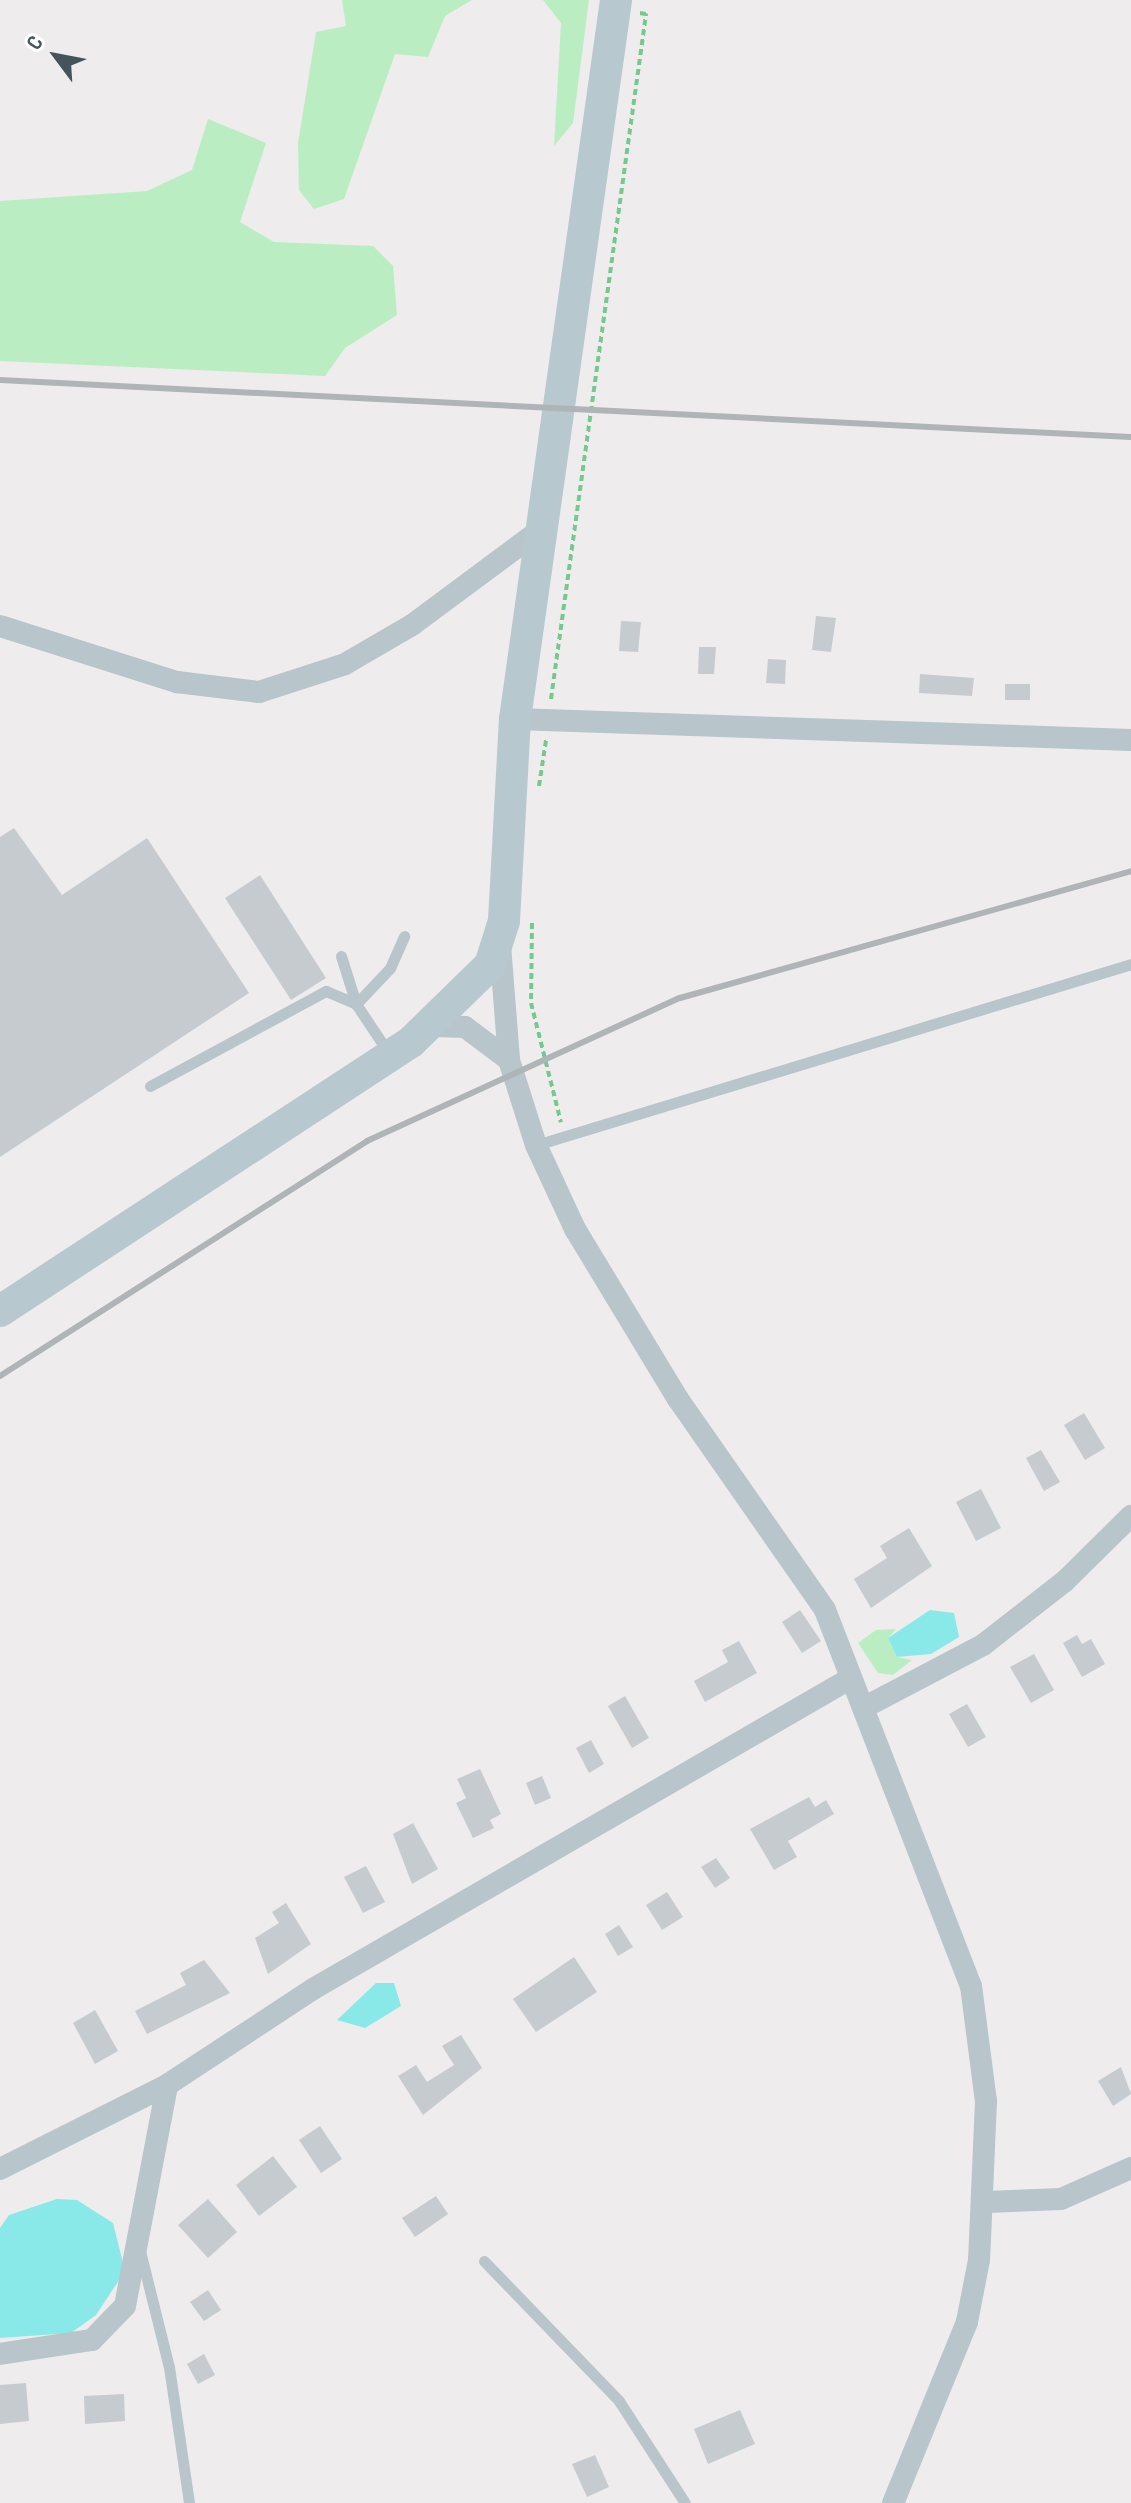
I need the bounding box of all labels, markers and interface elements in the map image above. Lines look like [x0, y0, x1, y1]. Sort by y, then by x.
north arrow [16, 16, 96, 96]
text: С [21, 31, 50, 55]

